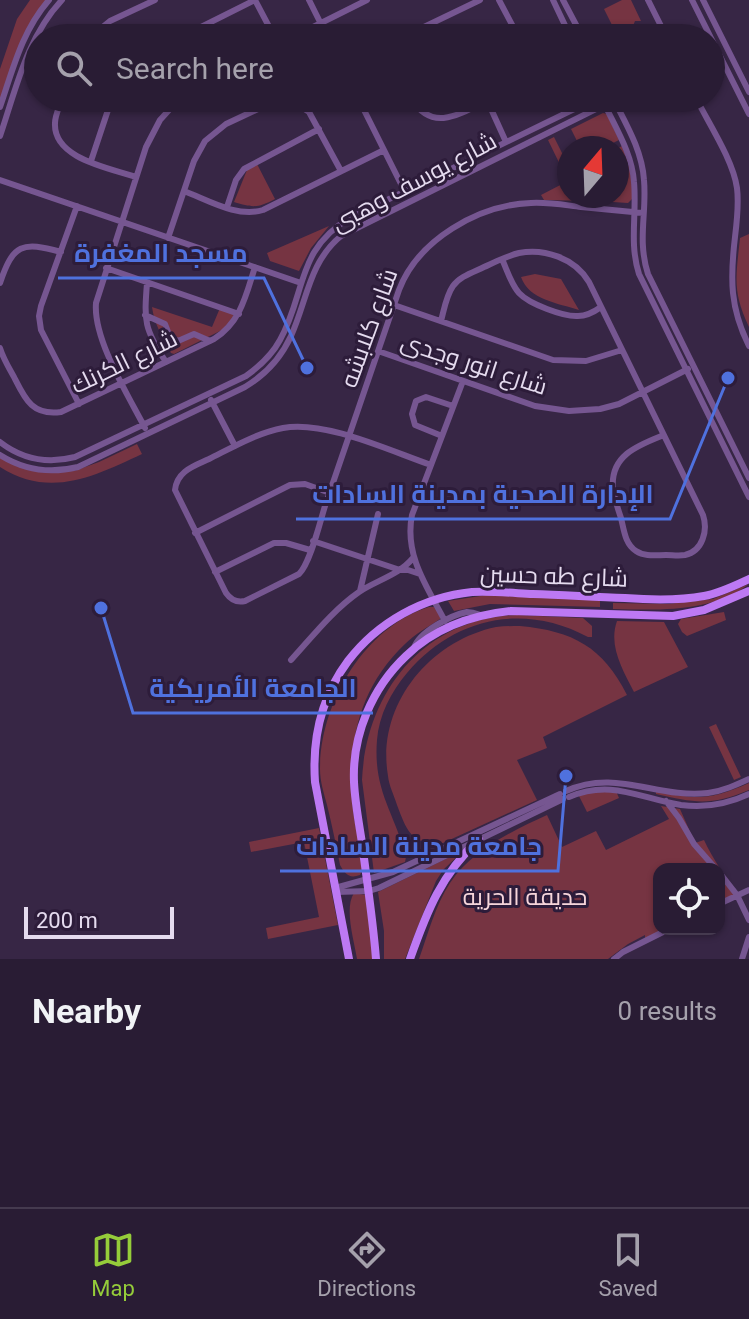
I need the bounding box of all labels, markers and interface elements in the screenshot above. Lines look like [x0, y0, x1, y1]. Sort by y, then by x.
search box [24, 24, 725, 112]
icon: search [52, 46, 96, 90]
text: Search here [116, 51, 274, 86]
street label: شارع يوسف وهبى [327, 127, 502, 239]
north arrow [557, 136, 629, 208]
callout: مسجد المغفرة [58, 228, 264, 278]
text: مسجد المغفرة [74, 238, 248, 268]
street label: شارع كلابشه [335, 265, 405, 392]
street label: شارع الكرنك [66, 324, 182, 401]
street label: شارع انور وجدى [397, 327, 551, 403]
callout: الإدارة الصحية بمدينة السادات [296, 469, 670, 519]
text: الإدارة الصحية بمدينة السادات [312, 479, 654, 511]
street label: شارع طه حسين [480, 559, 628, 595]
callout: الجامعة الأمريكية [133, 663, 373, 713]
text: الجامعة الأمريكية [149, 673, 357, 703]
callout: جامعة مدينة السادات [280, 821, 558, 871]
text: جامعة مدينة السادات [296, 831, 542, 861]
map controls [653, 863, 725, 935]
button: locate [653, 863, 725, 935]
park label: حديقة الحرية [463, 883, 587, 911]
scale bar [24, 903, 174, 939]
text: 200 m [36, 908, 98, 933]
text: Nearby [32, 991, 141, 1031]
text: 0 results [618, 996, 717, 1026]
tab: Map [91, 1228, 135, 1301]
tab: Directions [317, 1228, 416, 1301]
tab: Saved [598, 1228, 658, 1301]

